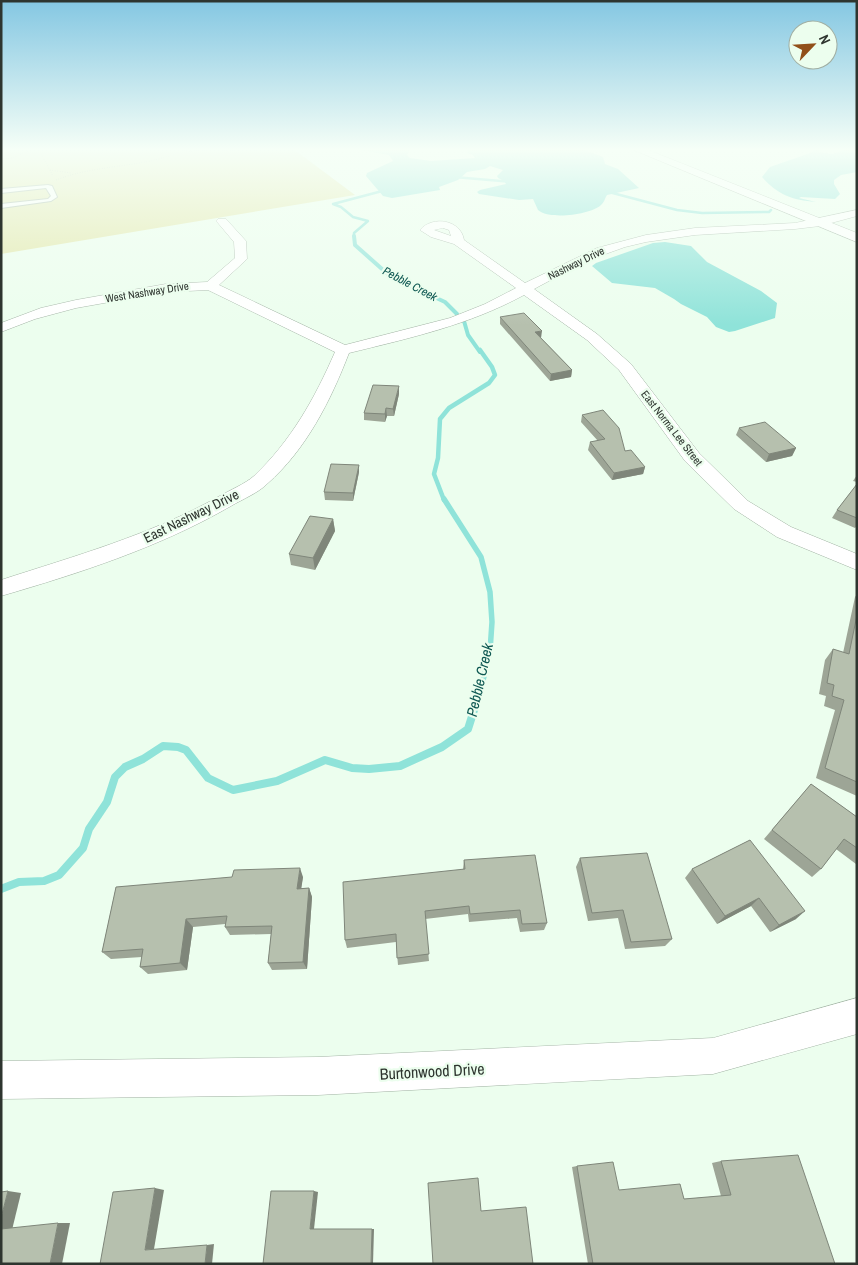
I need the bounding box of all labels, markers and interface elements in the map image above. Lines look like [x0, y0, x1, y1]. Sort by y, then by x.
north arrow [788, 20, 838, 70]
text: N [815, 32, 835, 47]
street label: Nashway Drive [545, 243, 607, 283]
water label: Pebble Creek [380, 263, 441, 306]
street label: West Nashway Drive [104, 279, 190, 305]
street label: East Norma Lee Street [638, 388, 706, 469]
street label: East Nashway Drive [140, 485, 242, 547]
water label: Pebble Creek [461, 640, 498, 719]
street label: Burtonwood Drive [379, 1057, 485, 1085]

